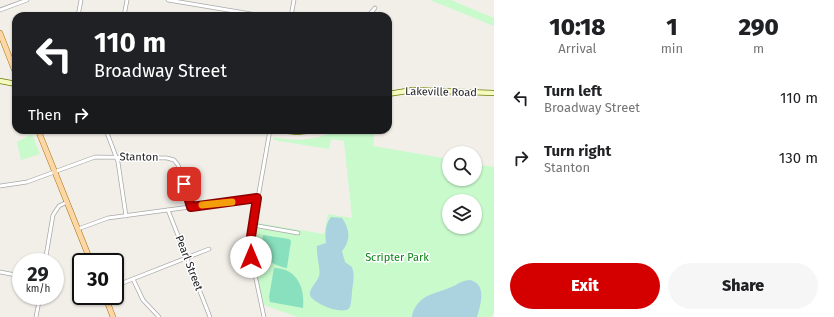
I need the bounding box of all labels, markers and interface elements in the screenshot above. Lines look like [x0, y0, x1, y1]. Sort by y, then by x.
text: 10:18 [549, 13, 605, 41]
text: 1 [666, 13, 678, 41]
text: 290 [738, 13, 779, 41]
text: 110 m [94, 26, 166, 59]
icon: left [28, 28, 80, 80]
text: Arrival [558, 41, 596, 56]
text: min [661, 41, 683, 56]
text: m [753, 41, 764, 56]
text: Broadway Street [94, 60, 227, 82]
text: Turn left [544, 82, 602, 100]
street label: Lakeville Road [405, 85, 477, 99]
icon: left [510, 87, 532, 109]
text: 110 m [780, 89, 818, 107]
text: Broadway Street [544, 100, 640, 115]
icon: right [70, 104, 92, 126]
text: Then [28, 106, 62, 124]
text: Turn right [544, 142, 611, 160]
map controls [442, 146, 482, 234]
button: search [442, 146, 482, 186]
icon: right [510, 147, 532, 169]
text: 130 m [779, 149, 818, 167]
street label: Stanton [119, 150, 159, 164]
text: Stanton [544, 160, 590, 175]
pin [167, 167, 201, 201]
icon: arrive [173, 173, 195, 195]
button: layers [442, 194, 482, 234]
street label: Pearl Street [173, 234, 205, 292]
position arrow [230, 236, 272, 278]
park label: Scripter Park [365, 251, 429, 264]
speed limit sign: 30 [72, 253, 124, 305]
text: 29 [27, 262, 49, 286]
button: Exit [510, 263, 660, 309]
button: Share [668, 263, 818, 309]
text: km/h [26, 283, 50, 295]

